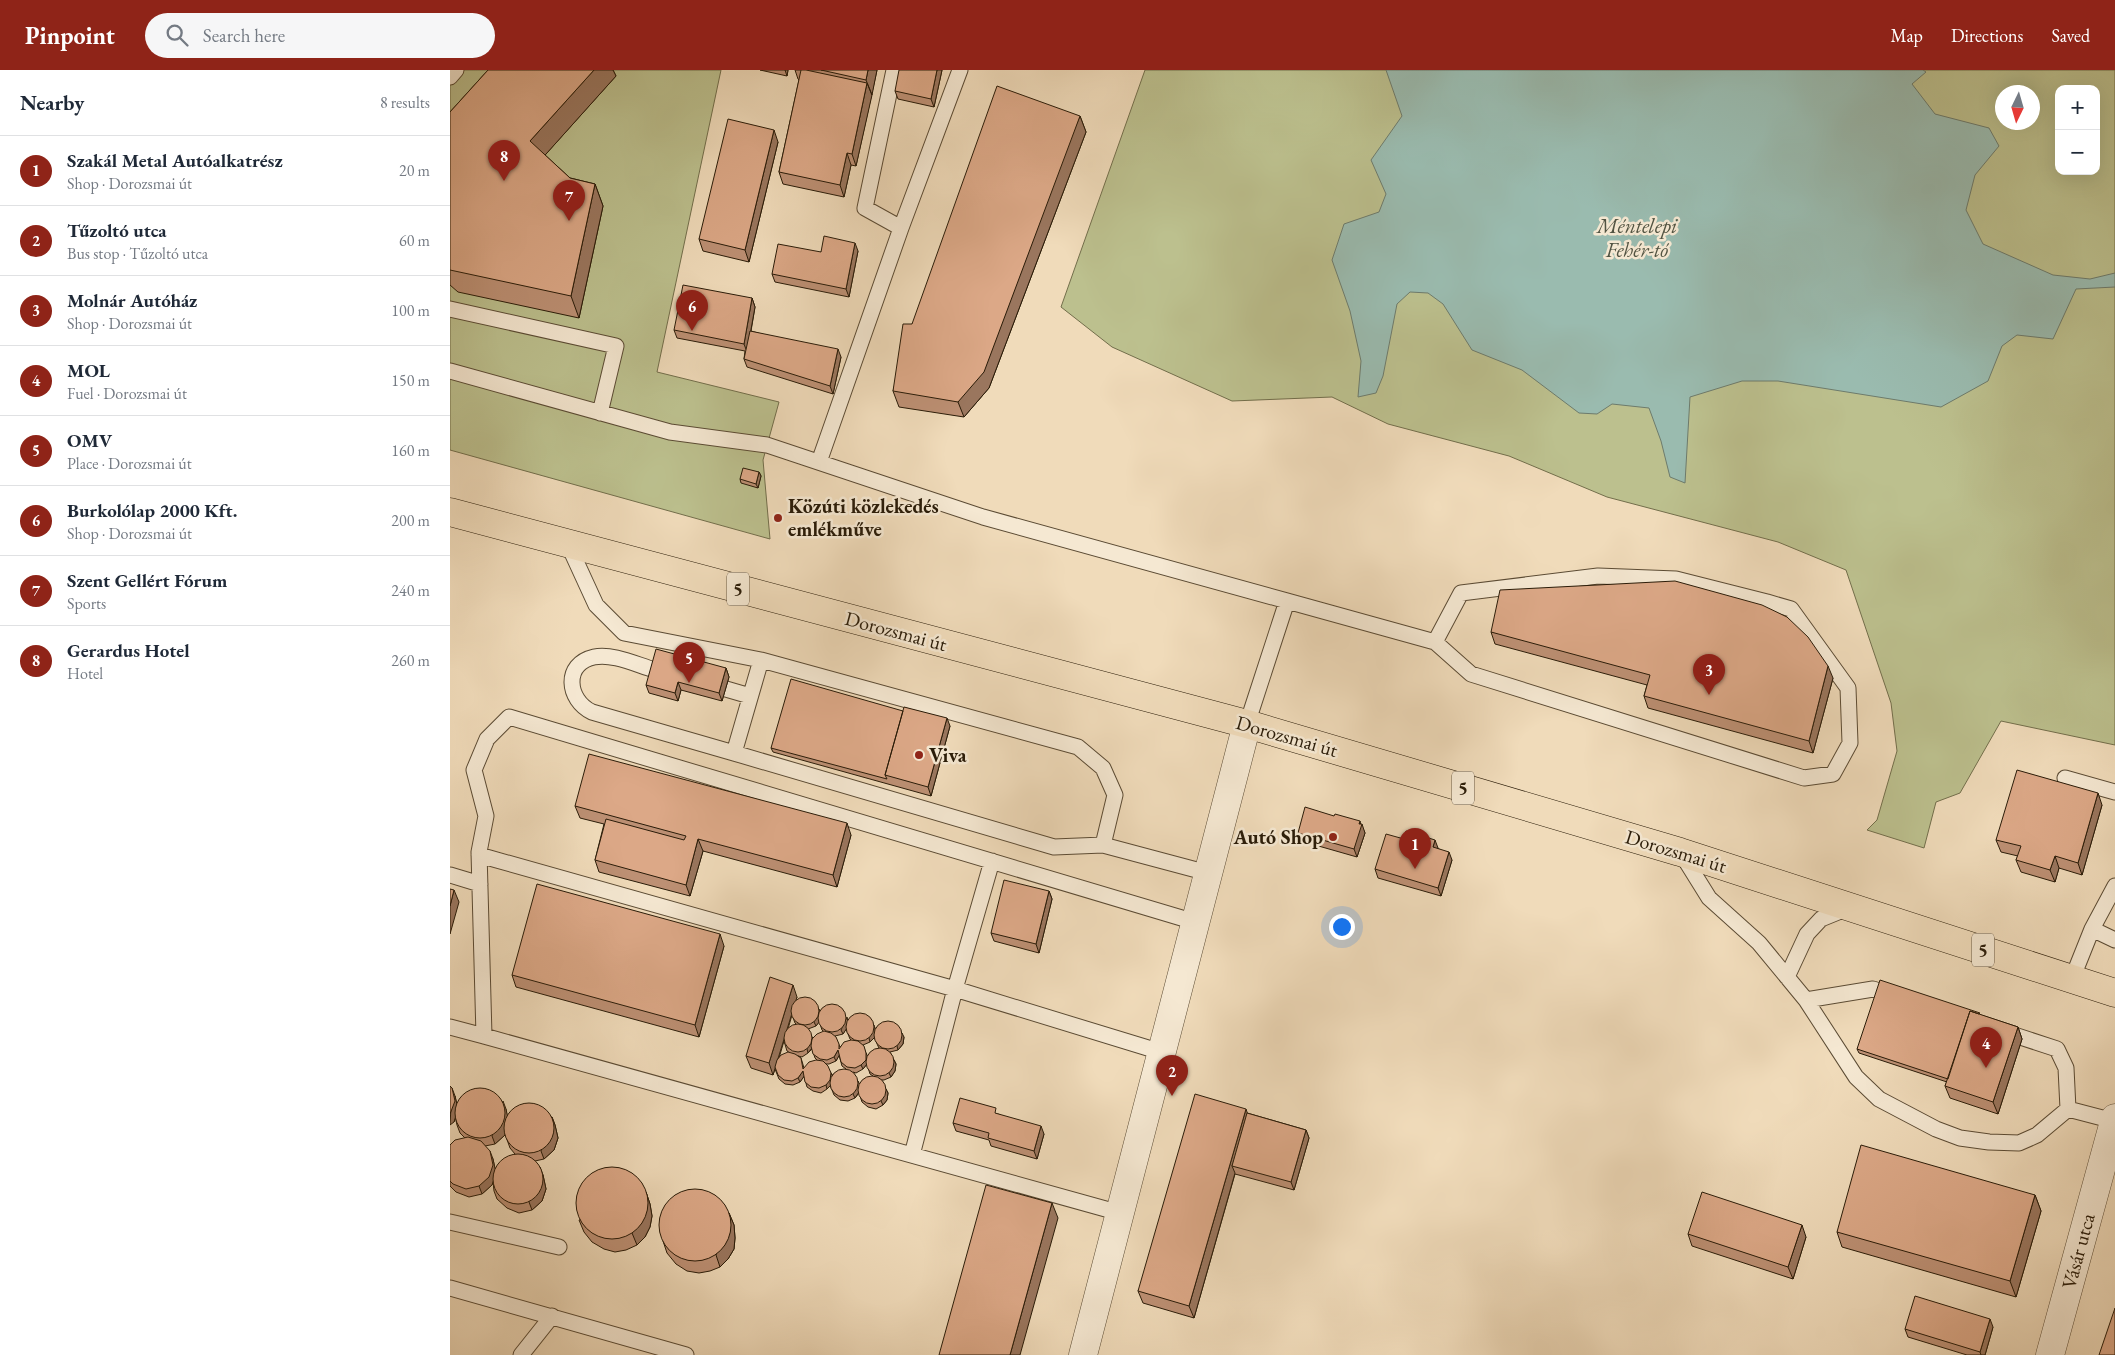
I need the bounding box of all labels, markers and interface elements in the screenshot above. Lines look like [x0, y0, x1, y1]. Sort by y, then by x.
search box [145, 13, 495, 58]
text: Pinpoint [25, 20, 115, 51]
icon: search [163, 21, 191, 49]
text: Search here [203, 23, 285, 48]
text: Map [1891, 24, 1923, 47]
text: Directions [1951, 24, 2023, 47]
text: Saved [2051, 24, 2090, 47]
north arrow [1995, 85, 2040, 130]
map controls [2055, 85, 2100, 175]
button: + [2055, 85, 2100, 130]
text: Nearby [20, 89, 84, 116]
text: 8 results [380, 92, 430, 113]
button: − [2055, 130, 2100, 175]
pin: 8 [488, 140, 520, 181]
text: Szakál Metal Autóalkatrész [67, 148, 283, 173]
text: 1 [32, 160, 40, 181]
text: 20 m [399, 160, 430, 181]
text: Shop · Dorozsmai út [67, 173, 192, 194]
pin: 7 [553, 180, 585, 221]
water label: Méntelepi Fehér-tó [1595, 212, 1678, 263]
text: Tűzoltó utca [67, 218, 167, 243]
text: 2 [32, 230, 40, 251]
text: 60 m [399, 230, 430, 251]
text: Bus stop · Tűzoltó utca [67, 243, 208, 264]
text: Molnár Autóház [67, 288, 197, 313]
pin: 6 [676, 290, 708, 331]
text: 3 [32, 300, 40, 321]
text: 100 m [391, 300, 430, 321]
text: Shop · Dorozsmai út [67, 313, 192, 334]
text: MOL [67, 358, 110, 383]
text: 4 [32, 370, 40, 391]
text: 150 m [391, 370, 430, 391]
text: Fuel · Dorozsmai út [67, 383, 187, 404]
text: OMV [67, 428, 112, 453]
text: 5 [32, 440, 40, 461]
text: 160 m [391, 440, 430, 461]
text: Place · Dorozsmai út [67, 453, 192, 474]
place label: Közúti közlekedés emlékműve [788, 493, 939, 542]
text: Burkolólap 2000 Kft. [67, 498, 237, 523]
text: 6 [32, 510, 40, 531]
text: 200 m [391, 510, 430, 531]
marker: Közúti közlekedés emlékműve [772, 512, 784, 524]
text: Shop · Dorozsmai út [67, 523, 192, 544]
text: Szent Gellért Fórum [67, 568, 227, 593]
road number: 5 [727, 572, 749, 606]
text: 7 [32, 580, 40, 601]
text: 240 m [391, 580, 430, 601]
text: Sports [67, 593, 106, 614]
street label: Dorozsmai út [842, 605, 951, 657]
text: Gerardus Hotel [67, 638, 190, 663]
pin: 5 [673, 642, 705, 683]
text: 8 [32, 650, 40, 671]
text: 260 m [391, 650, 430, 671]
pin: 3 [1693, 654, 1725, 695]
text: Hotel [67, 663, 103, 684]
street label: Dorozsmai út [1233, 709, 1342, 763]
place label: Viva [929, 742, 967, 768]
marker: Viva [913, 749, 925, 761]
road number: 5 [1452, 771, 1474, 804]
street label: Dorozsmai út [1622, 823, 1730, 879]
place label: Autó Shop [1232, 824, 1323, 850]
pin: 1 [1399, 828, 1431, 869]
marker: Autó Shop [1327, 831, 1339, 843]
your location [1329, 914, 1355, 940]
road number: 5 [1972, 934, 1994, 966]
pin: 4 [1970, 1027, 2002, 1068]
pin: 2 [1156, 1055, 1188, 1096]
street label: Vásár utca [2055, 1210, 2101, 1292]

